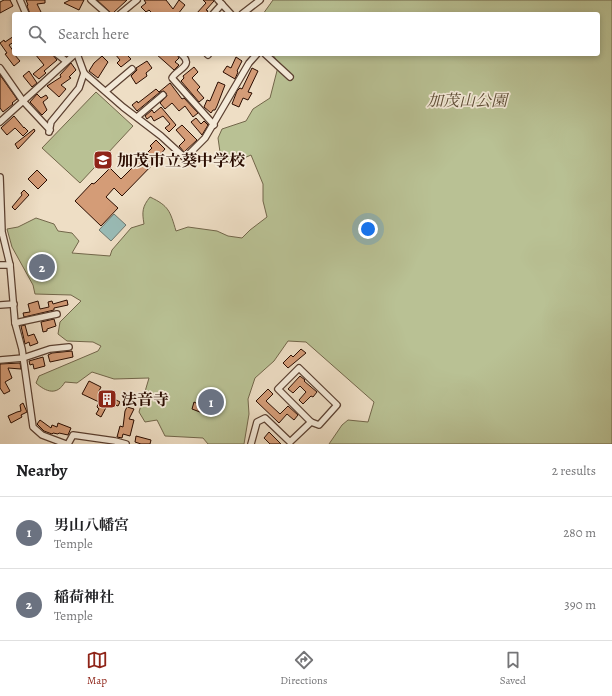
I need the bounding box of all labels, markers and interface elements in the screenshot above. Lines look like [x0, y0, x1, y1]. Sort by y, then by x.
search box [12, 12, 600, 56]
icon: search [26, 23, 48, 45]
text: Search here [58, 24, 129, 44]
park label: 加茂山公園 [427, 90, 510, 112]
school or university icon: 加茂市立葵中学校 [92, 149, 114, 171]
place label: 加茂市立葵中学校 [117, 150, 246, 172]
your location [358, 219, 378, 239]
pin: 2 [29, 252, 55, 282]
pin: 1 [198, 387, 224, 417]
building icon: 法音寺 [96, 388, 118, 410]
place label: 法音寺 [121, 389, 169, 411]
text: Nearby [16, 459, 67, 482]
text: 2 results [552, 462, 596, 479]
text: 男山八幡宮 [54, 515, 129, 535]
text: 1 [27, 524, 31, 541]
text: 280 m [563, 524, 596, 541]
text: Temple [54, 535, 93, 552]
text: 稲荷神社 [54, 587, 114, 607]
text: 2 [26, 596, 32, 613]
text: 390 m [564, 596, 596, 613]
text: Temple [54, 607, 93, 624]
tab: Map [86, 649, 108, 688]
tab: Directions [280, 649, 328, 688]
tab: Saved [500, 649, 526, 688]

